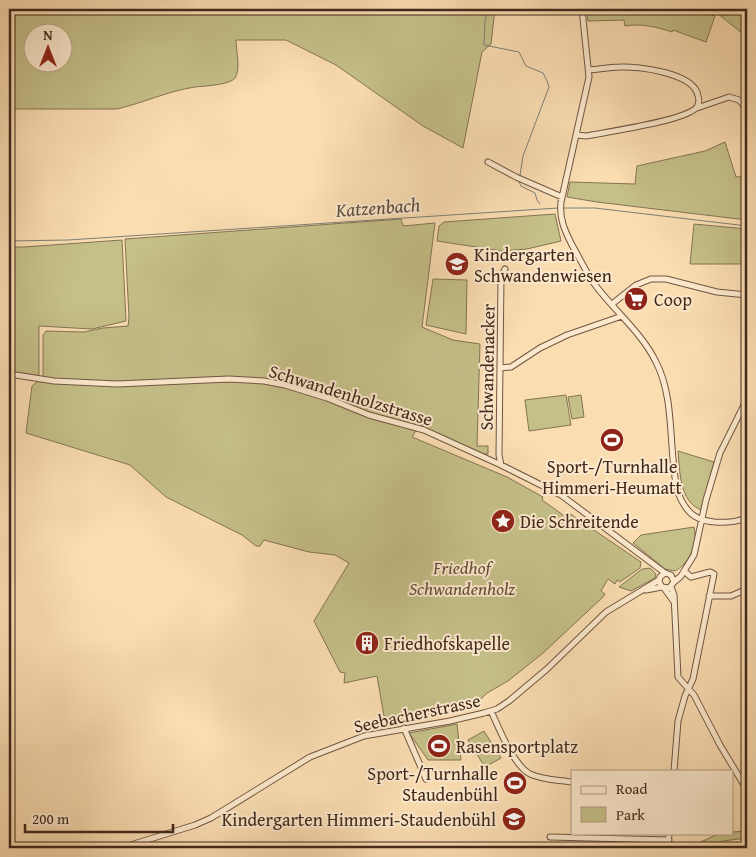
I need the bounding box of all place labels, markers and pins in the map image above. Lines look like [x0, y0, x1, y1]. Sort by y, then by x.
place label: Kindergarten Schwandenwiesen [474, 241, 612, 289]
school or university icon: Kindergarten Schwandenwiesen [444, 251, 470, 277]
supermarket icon: Coop [623, 286, 649, 312]
place label: Coop [654, 286, 692, 313]
sports icon: Sport-/Turnhalle Himmeri-Heumatt [599, 427, 625, 453]
place label: Sport-/Turnhalle Himmeri-Heumatt [542, 453, 682, 501]
place icon: Die Schreitende [490, 508, 516, 534]
place label: Die Schreitende [520, 508, 639, 535]
building icon: Friedhofskapelle [354, 630, 380, 656]
place label: Friedhofskapelle [384, 630, 510, 657]
sports icon: Rasensportplatz [426, 733, 452, 759]
place label: Rasensportplatz [456, 733, 578, 760]
place label: Sport-/Turnhalle Staudenbühl [367, 760, 498, 808]
sports icon: Sport-/Turnhalle Staudenbühl [502, 770, 528, 796]
place label: Kindergarten Himmeri-Staudenbühl [222, 806, 496, 833]
school or university icon: Kindergarten Himmeri-Staudenbühl [501, 806, 527, 832]

